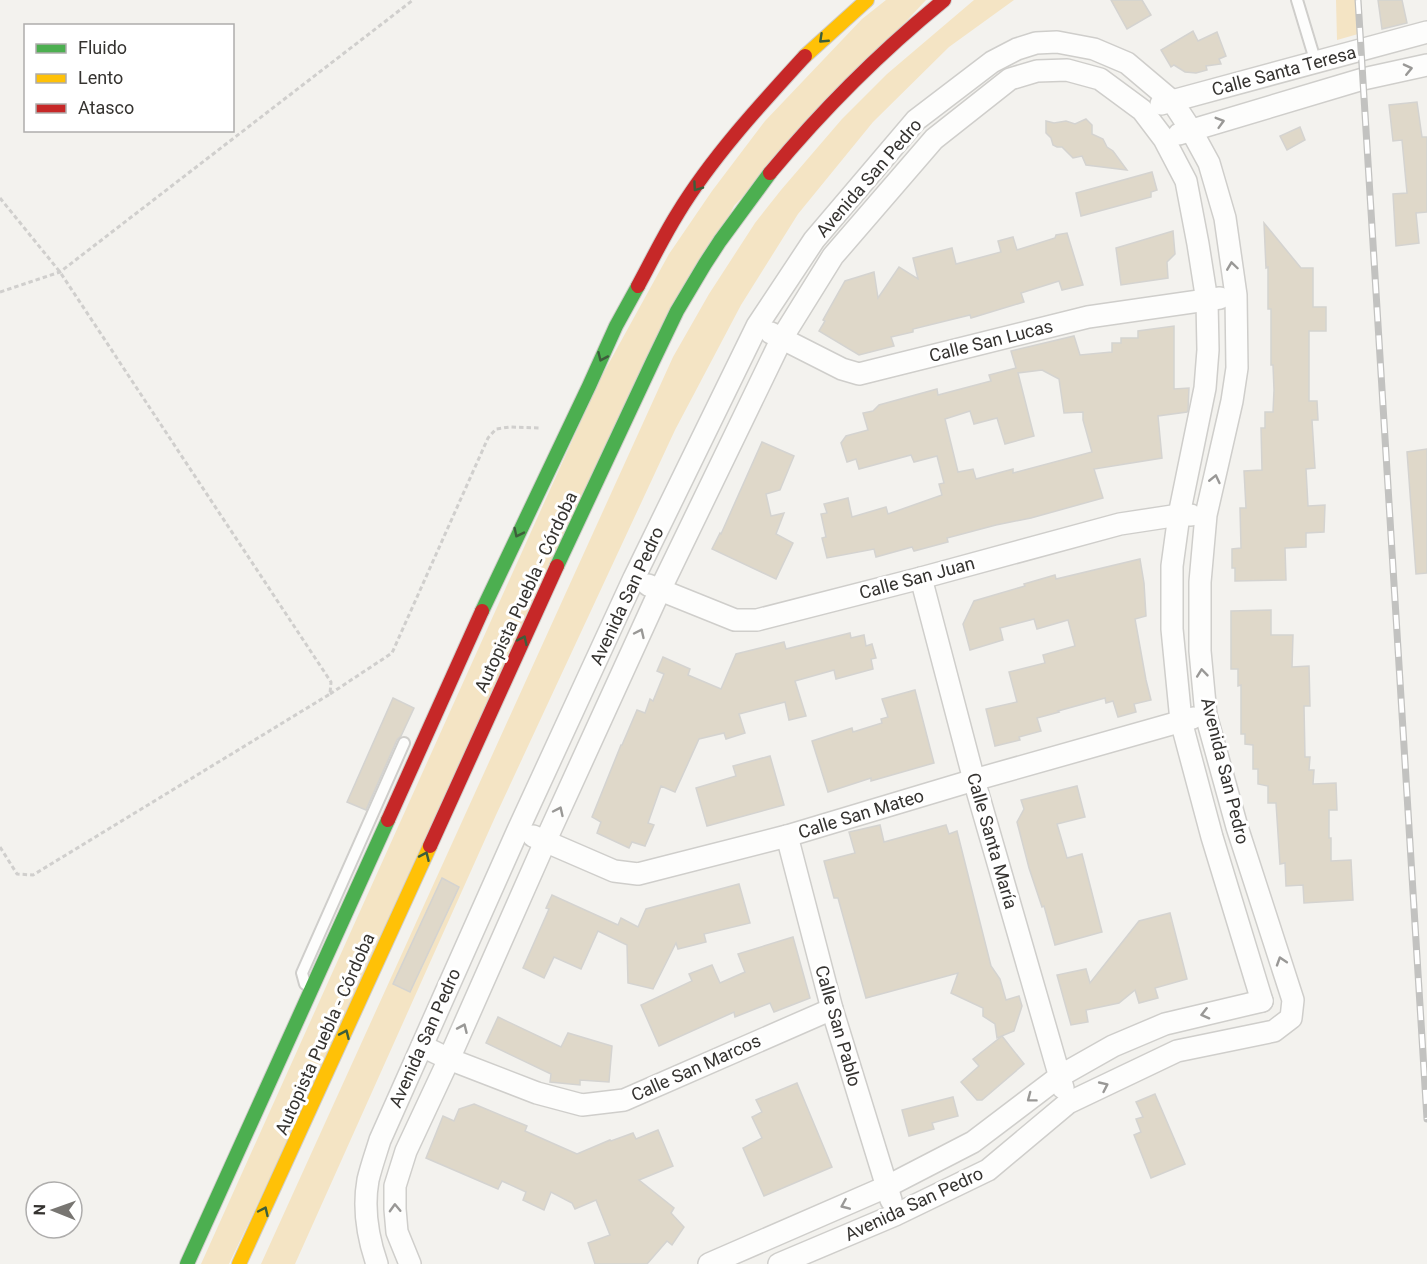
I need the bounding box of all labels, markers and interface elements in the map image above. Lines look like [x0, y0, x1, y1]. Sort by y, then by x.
legend [24, 24, 234, 132]
one-way arrow [819, 32, 830, 43]
text: Fluido [78, 37, 127, 58]
street label: Calle Santa Teresa [1209, 41, 1358, 100]
one-way arrow [1402, 64, 1412, 77]
text: Lento [78, 67, 123, 88]
text: Atasco [78, 97, 134, 118]
street label: Avenida San Pedro [811, 114, 926, 241]
one-way arrow [1214, 117, 1225, 129]
one-way arrow [693, 180, 704, 191]
one-way arrow [1226, 261, 1238, 270]
street label: Calle San Lucas [927, 315, 1055, 366]
one-way arrow [597, 351, 609, 362]
one-way arrow [1207, 474, 1220, 484]
street label: Autopista Puebla - Córdoba [470, 488, 581, 695]
street label: Avenida San Pedro [585, 523, 668, 668]
one-way arrow [514, 527, 526, 538]
street label: Calle San Juan [857, 552, 977, 603]
one-way arrow [633, 629, 645, 640]
one-way arrow [516, 636, 528, 647]
one-way arrow [1196, 668, 1209, 677]
street label: Avenida San Pedro [1197, 695, 1254, 846]
street label: Calle Santa María [963, 770, 1022, 911]
street label: Calle San Mateo [795, 784, 926, 843]
one-way arrow [552, 806, 564, 817]
one-way arrow [418, 851, 430, 862]
street label: Autopista Puebla - Córdoba [270, 930, 379, 1138]
one-way arrow [1275, 956, 1288, 967]
street label: Calle San Pablo [811, 963, 866, 1089]
street label: Avenida San Pedro [384, 965, 465, 1111]
one-way arrow [1200, 1006, 1210, 1019]
one-way arrow [456, 1023, 468, 1034]
one-way arrow [338, 1029, 350, 1040]
street label: Calle San Marcos [628, 1030, 764, 1106]
one-way arrow [1097, 1082, 1108, 1094]
one-way arrow [1027, 1091, 1038, 1102]
street label: Avenida San Pedro [841, 1162, 986, 1245]
north arrow [24, 1180, 84, 1240]
one-way arrow [840, 1198, 851, 1210]
text: N [30, 1204, 49, 1216]
one-way arrow [389, 1204, 402, 1213]
one-way arrow [256, 1206, 268, 1217]

